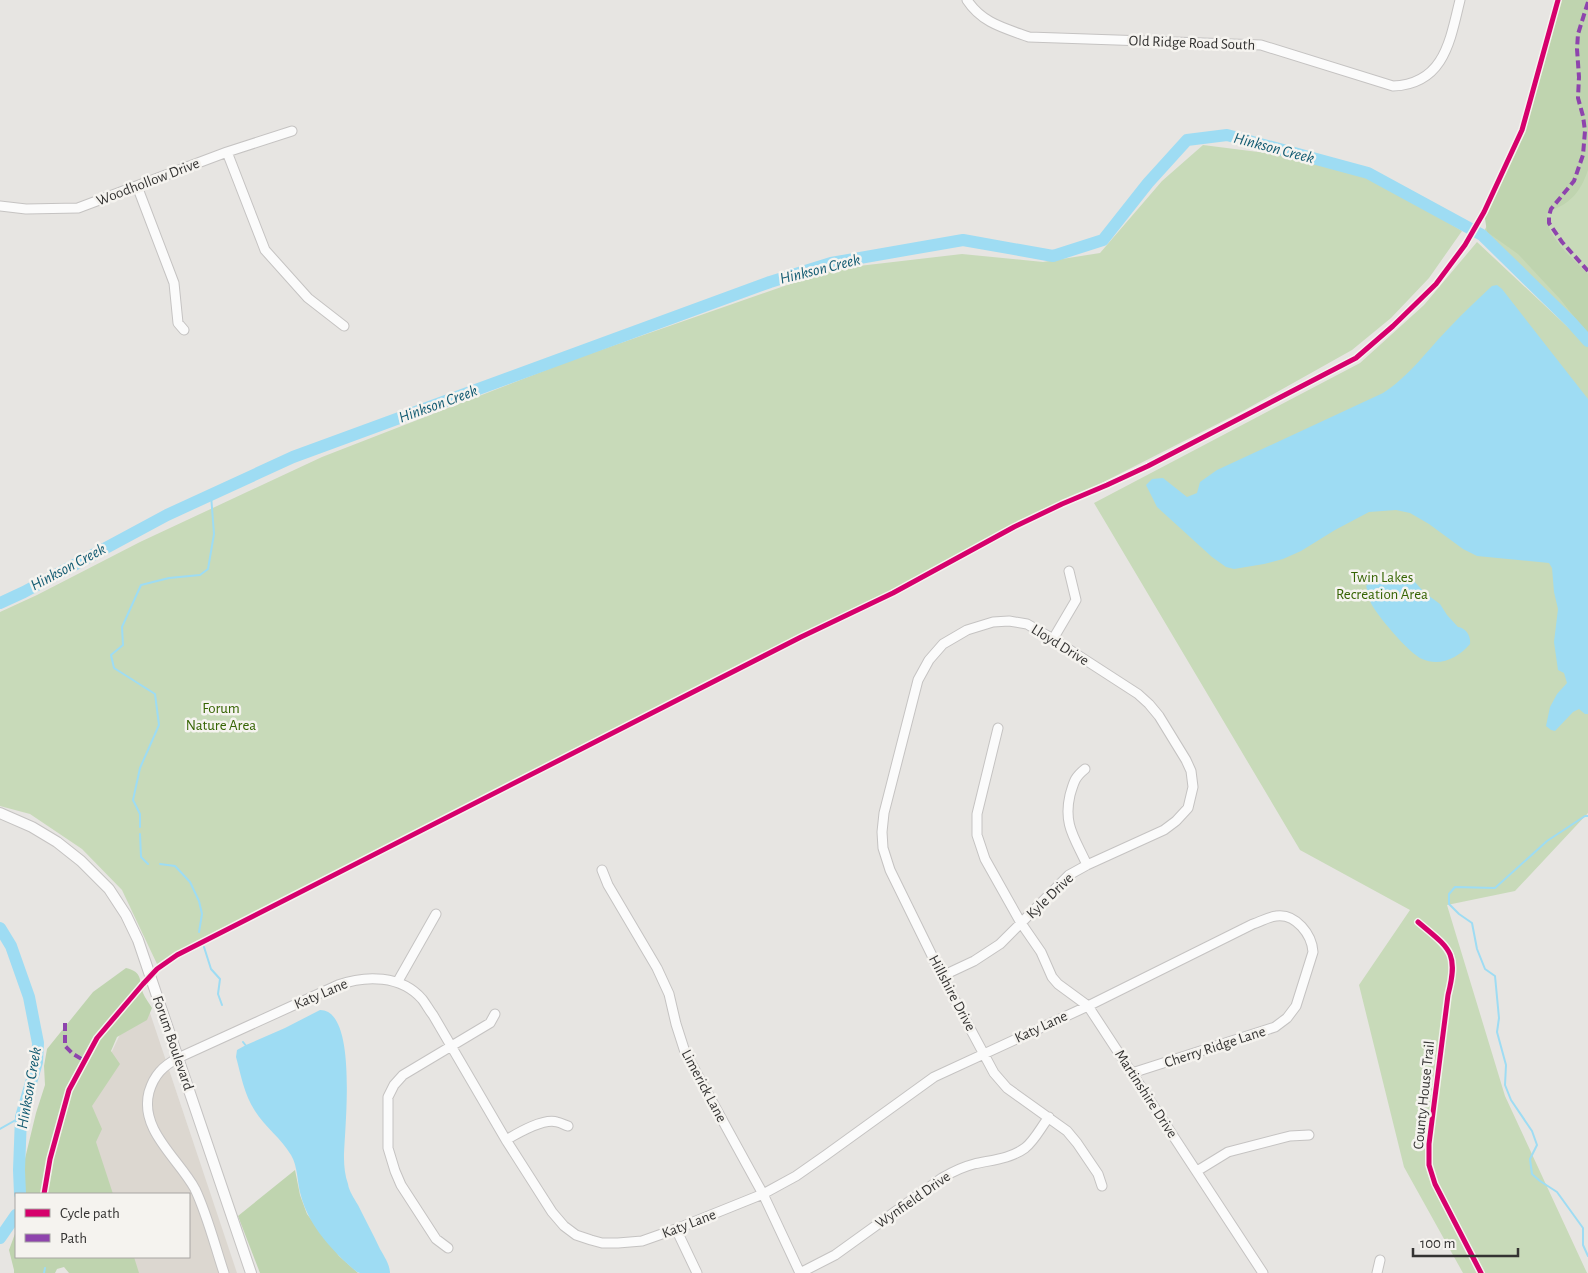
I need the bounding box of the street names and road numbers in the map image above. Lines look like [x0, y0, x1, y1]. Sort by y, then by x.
street label: Old Ridge Road South [1128, 33, 1256, 53]
street label: Woodhollow Drive [95, 155, 202, 208]
street label: Lloyd Drive [1029, 621, 1091, 669]
street label: Kyle Drive [1024, 870, 1076, 922]
street label: Hillshire Drive [926, 953, 978, 1034]
street label: Katy Lane [292, 976, 350, 1012]
street label: Forum Boulevard [150, 994, 196, 1092]
street label: Katy Lane [1012, 1008, 1070, 1046]
street label: Cherry Ridge Lane [1163, 1024, 1267, 1070]
street label: County House Trail [1411, 1040, 1437, 1150]
street label: Limerick Lane [679, 1047, 729, 1125]
street label: Martinshire Drive [1112, 1047, 1180, 1141]
street label: Wynfield Drive [873, 1169, 953, 1231]
street label: Katy Lane [660, 1207, 718, 1241]

